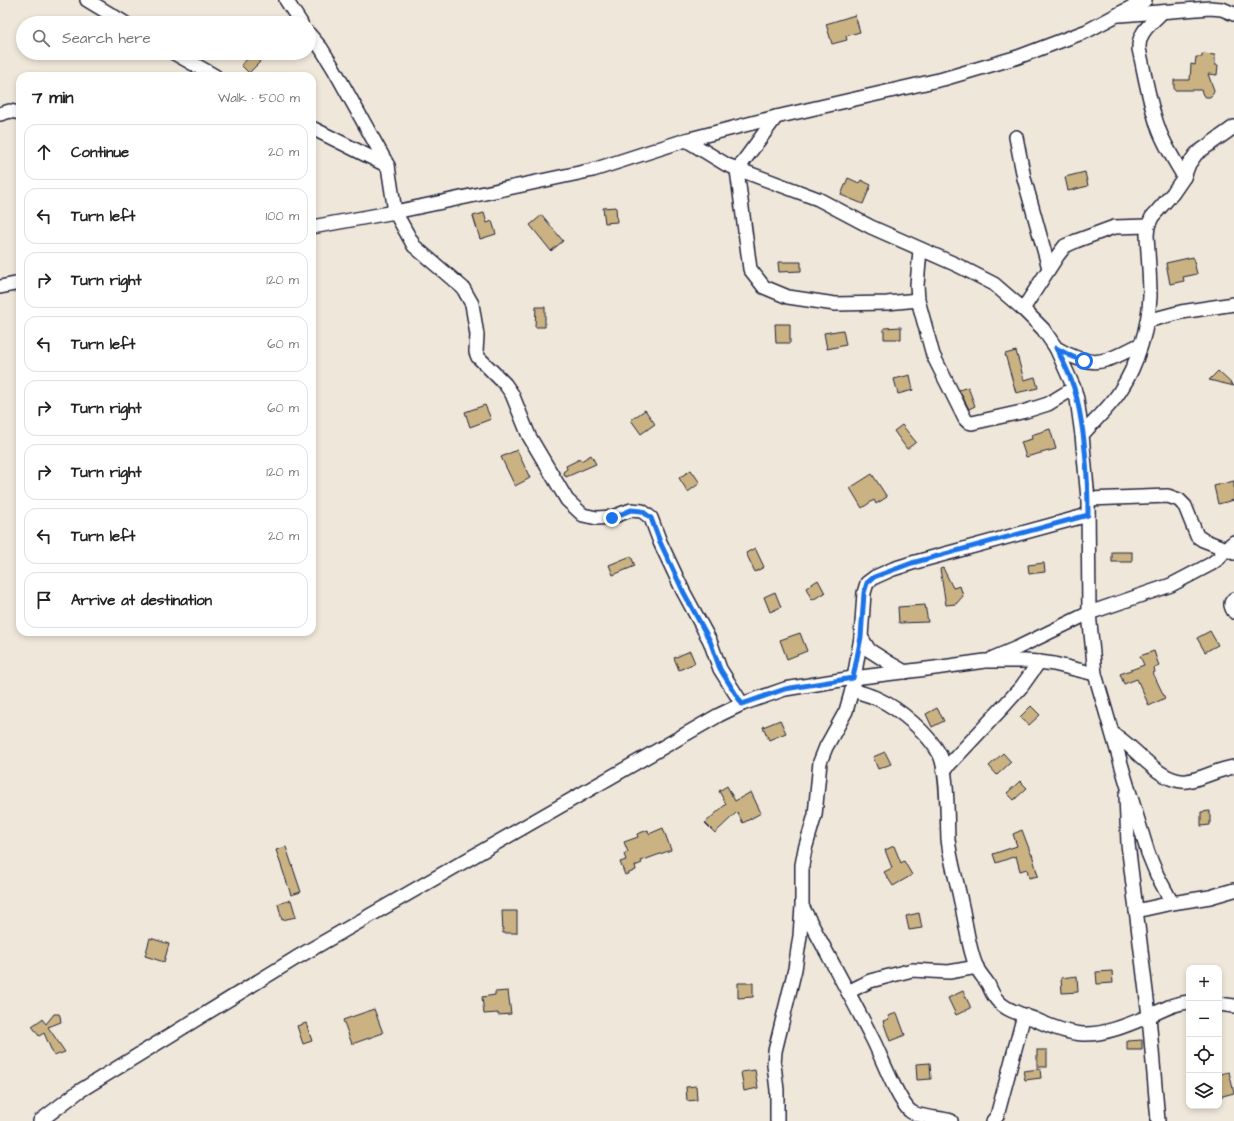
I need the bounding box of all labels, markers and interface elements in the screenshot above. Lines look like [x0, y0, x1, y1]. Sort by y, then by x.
search box [16, 16, 316, 60]
icon: search [30, 27, 52, 49]
text: Search here [62, 28, 151, 49]
text: 7 min [32, 86, 74, 110]
text: Walk · 500 m [218, 89, 300, 107]
icon: ahead [33, 141, 55, 163]
text: Continue [71, 142, 129, 163]
text: 20 m [268, 143, 299, 161]
icon: left [33, 205, 55, 227]
text: Turn left [71, 206, 135, 227]
text: 100 m [266, 207, 299, 225]
icon: right [33, 269, 55, 291]
text: Turn right [71, 270, 142, 291]
text: 120 m [266, 271, 299, 289]
icon: left [33, 333, 55, 355]
text: Turn left [71, 334, 135, 355]
text: 60 m [267, 335, 299, 353]
route start [1075, 352, 1093, 370]
icon: right [33, 397, 55, 419]
text: Turn right [71, 398, 142, 419]
text: 60 m [267, 399, 299, 417]
icon: right [33, 461, 55, 483]
text: Turn right [71, 462, 142, 483]
text: 120 m [266, 463, 299, 481]
route end [603, 509, 621, 527]
icon: left [33, 525, 55, 547]
text: Turn left [71, 526, 135, 547]
text: 20 m [268, 527, 299, 545]
icon: arrive [33, 589, 55, 611]
text: Arrive at destination [71, 590, 212, 611]
map controls [1186, 965, 1222, 1109]
button: + [1186, 965, 1222, 1001]
button: − [1186, 1001, 1222, 1037]
button: locate [1186, 1037, 1222, 1073]
button: layers [1186, 1073, 1222, 1109]

